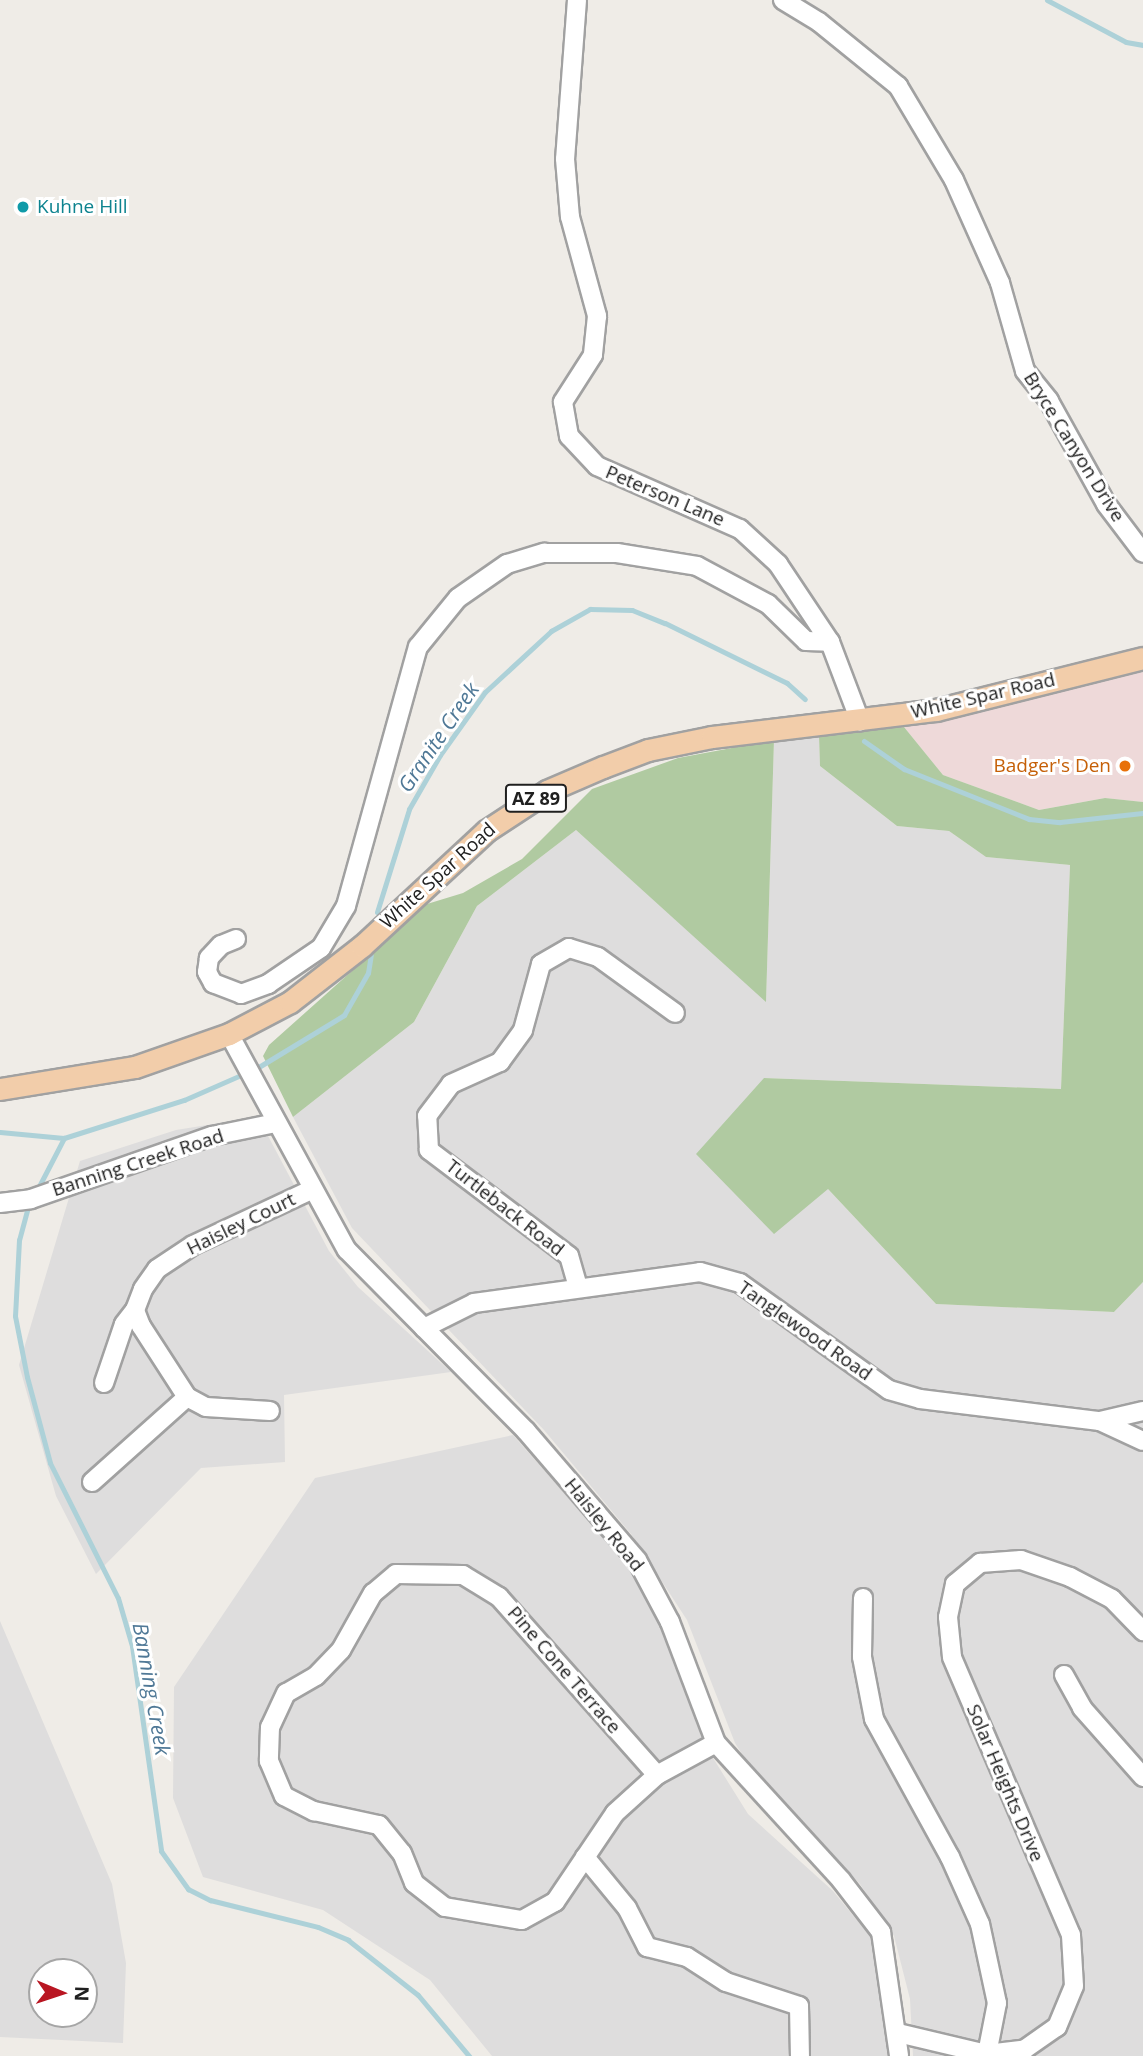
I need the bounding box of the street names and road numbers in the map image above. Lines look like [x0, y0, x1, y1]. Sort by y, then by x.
street label: Bryce Canyon Drive [1019, 368, 1129, 526]
street label: Peterson Lane [602, 461, 728, 531]
street label: White Spar Road [909, 668, 1057, 724]
road number: AZ 89 [504, 784, 568, 812]
street label: White Spar Road [376, 818, 500, 934]
street label: Banning Creek Road [49, 1124, 227, 1202]
street label: Turtleback Road [441, 1155, 569, 1261]
street label: Haisley Court [183, 1188, 299, 1260]
street label: Tanglewood Road [734, 1276, 876, 1386]
street label: Haisley Road [559, 1474, 649, 1576]
street label: Pine Cone Terrace [503, 1602, 625, 1738]
street label: Solar Heights Drive [962, 1701, 1048, 1865]

